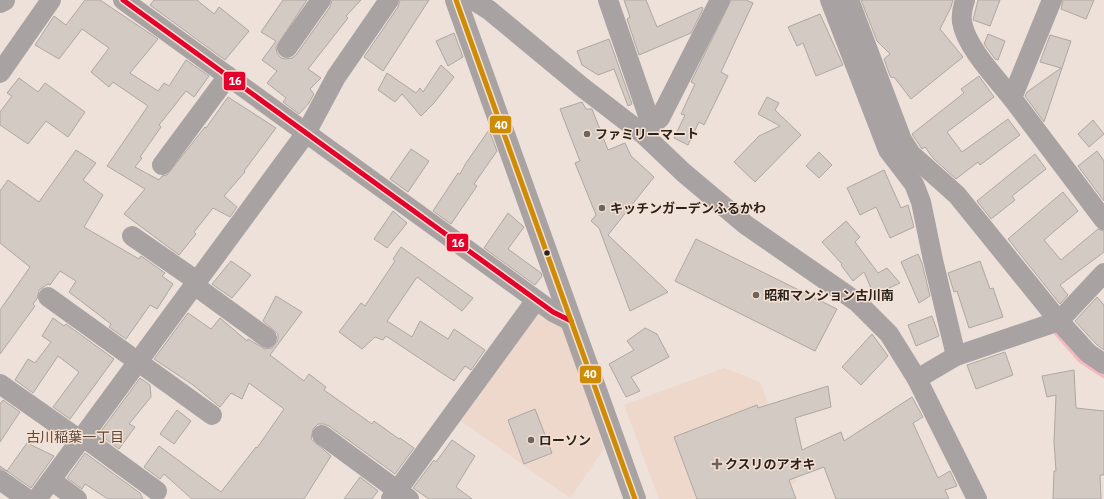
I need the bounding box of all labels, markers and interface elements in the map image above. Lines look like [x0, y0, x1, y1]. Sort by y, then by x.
line badge: 16 [223, 71, 246, 91]
text: 16 [228, 74, 242, 88]
line badge: 40 [489, 115, 512, 134]
text: 40 [494, 118, 508, 132]
place label: ファミリーマート [595, 126, 699, 143]
marker: ファミリーマート [582, 129, 592, 139]
place label: キッチンガーデンふるかわ [610, 200, 766, 217]
marker: キッチンガーデンふるかわ [597, 203, 607, 213]
line badge: 16 [446, 233, 469, 252]
text: 16 [451, 236, 465, 250]
unlabelled marker [542, 248, 552, 258]
place label: 昭和マンション古川南 [764, 287, 894, 304]
marker: 昭和マンション古川南 [751, 290, 761, 300]
line badge: 40 [579, 365, 602, 384]
text: 40 [583, 367, 597, 381]
district label: 古川稲葉一丁目 [26, 428, 124, 446]
place label: ローソン [539, 432, 591, 449]
marker: ローソン [526, 435, 536, 445]
place label: クスリのアオキ [725, 456, 816, 473]
marker: クスリのアオキ [712, 459, 722, 469]

